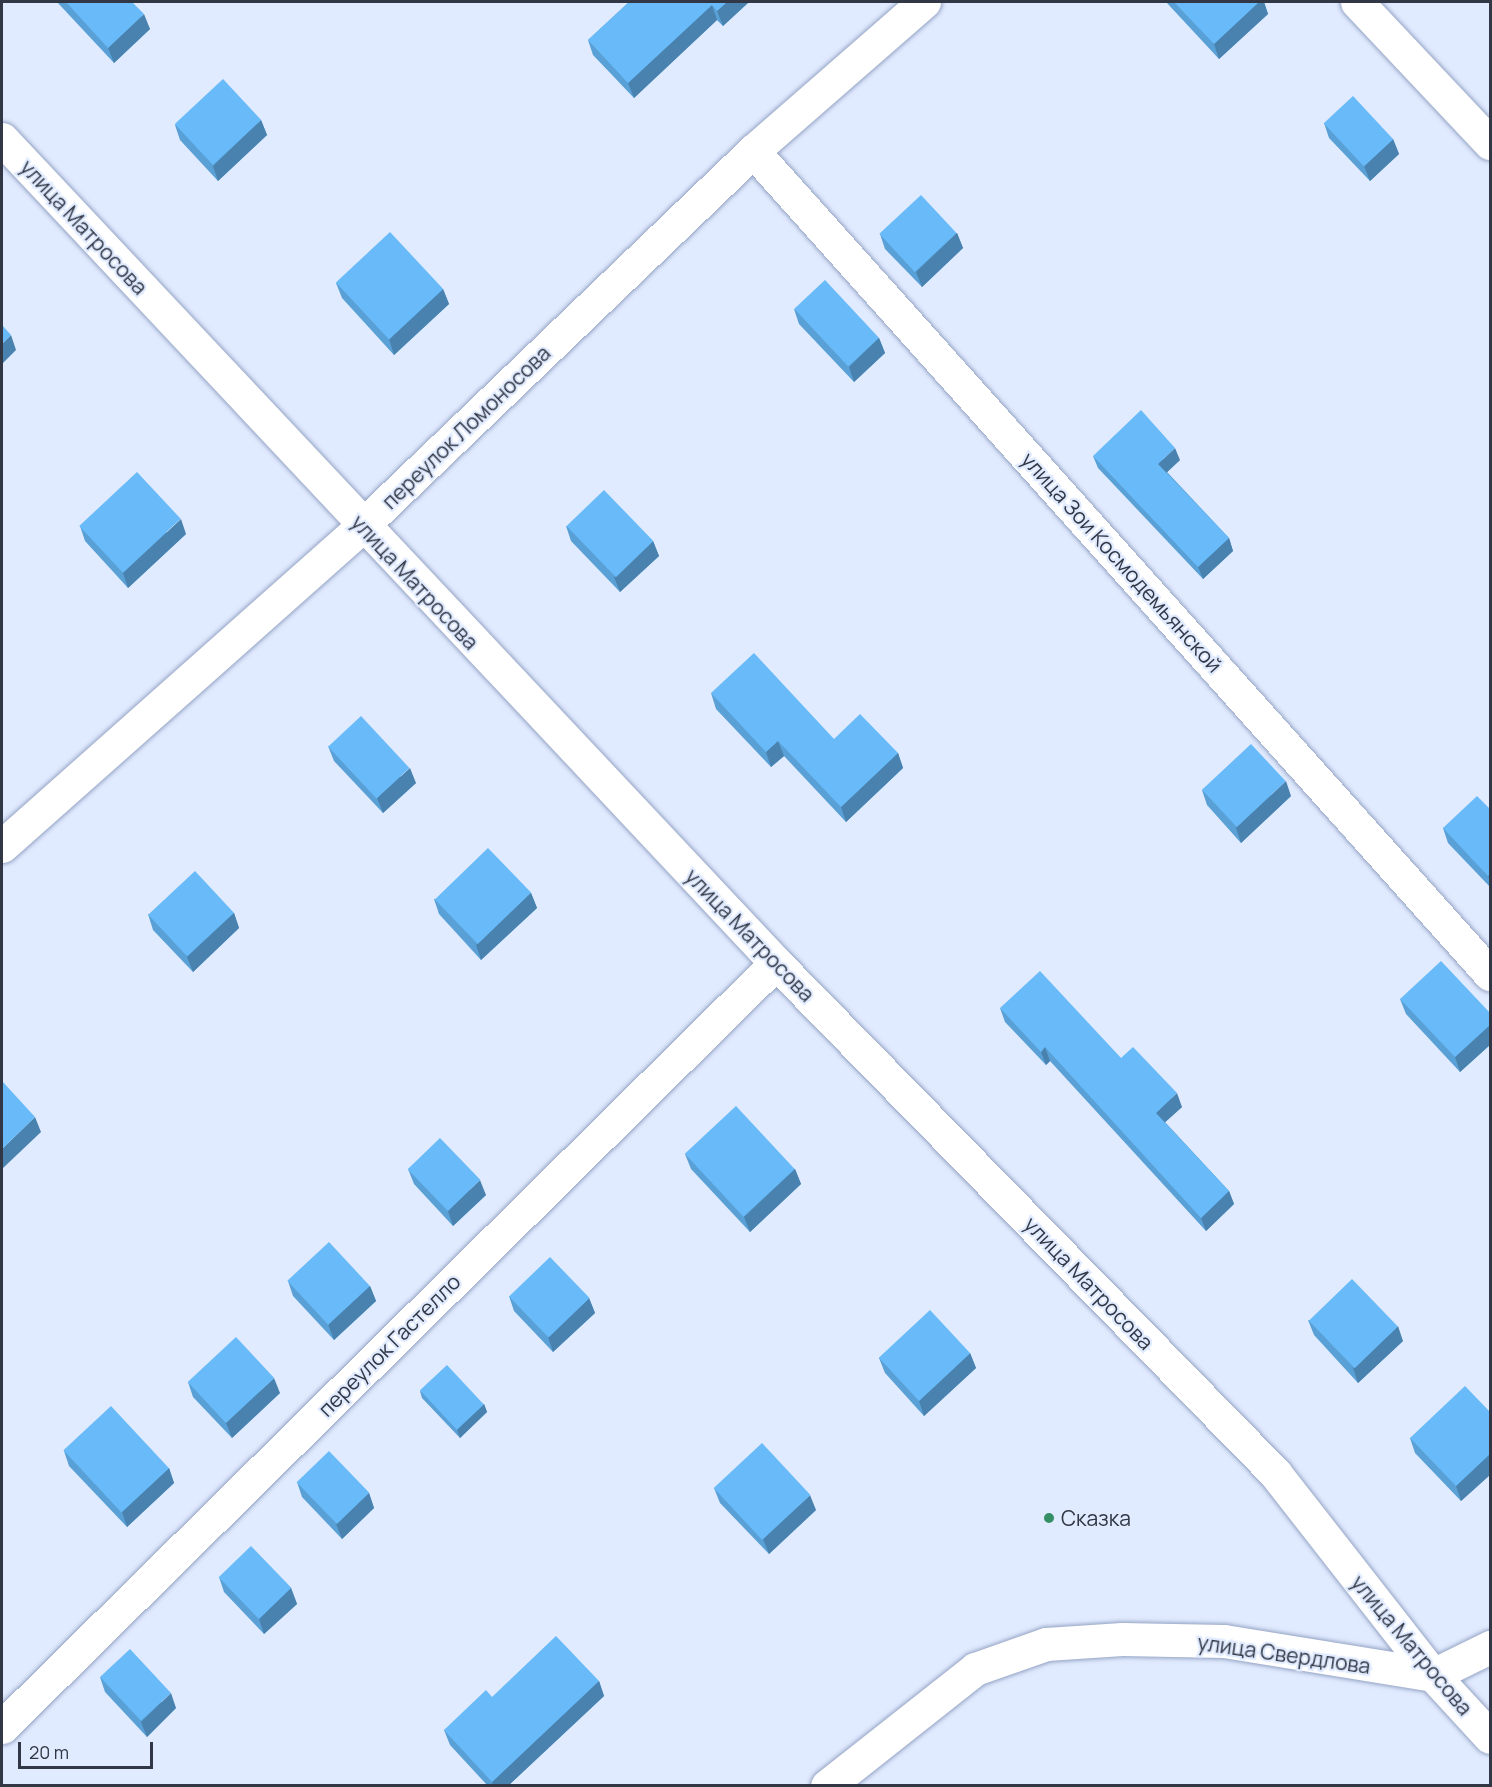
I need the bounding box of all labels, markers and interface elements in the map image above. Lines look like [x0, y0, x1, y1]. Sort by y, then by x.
street label: улица Матросова [15, 154, 153, 300]
street label: переулок Ломоносова [377, 340, 555, 514]
street label: улица Зои Космодемьянской [1016, 447, 1228, 677]
street label: улица Матросова [346, 509, 484, 655]
street label: улица Матросова [680, 863, 820, 1007]
street label: улица Матросова [1019, 1211, 1159, 1355]
street label: переулок Гастелло [313, 1269, 465, 1421]
place label: Сказка [1061, 1505, 1131, 1531]
marker: Сказка [1042, 1511, 1056, 1525]
street label: улица Матросова [1346, 1570, 1478, 1720]
street label: улица Свердлова [1196, 1629, 1372, 1679]
scale bar [21, 1730, 156, 1768]
text: 20 m [29, 1740, 69, 1764]

